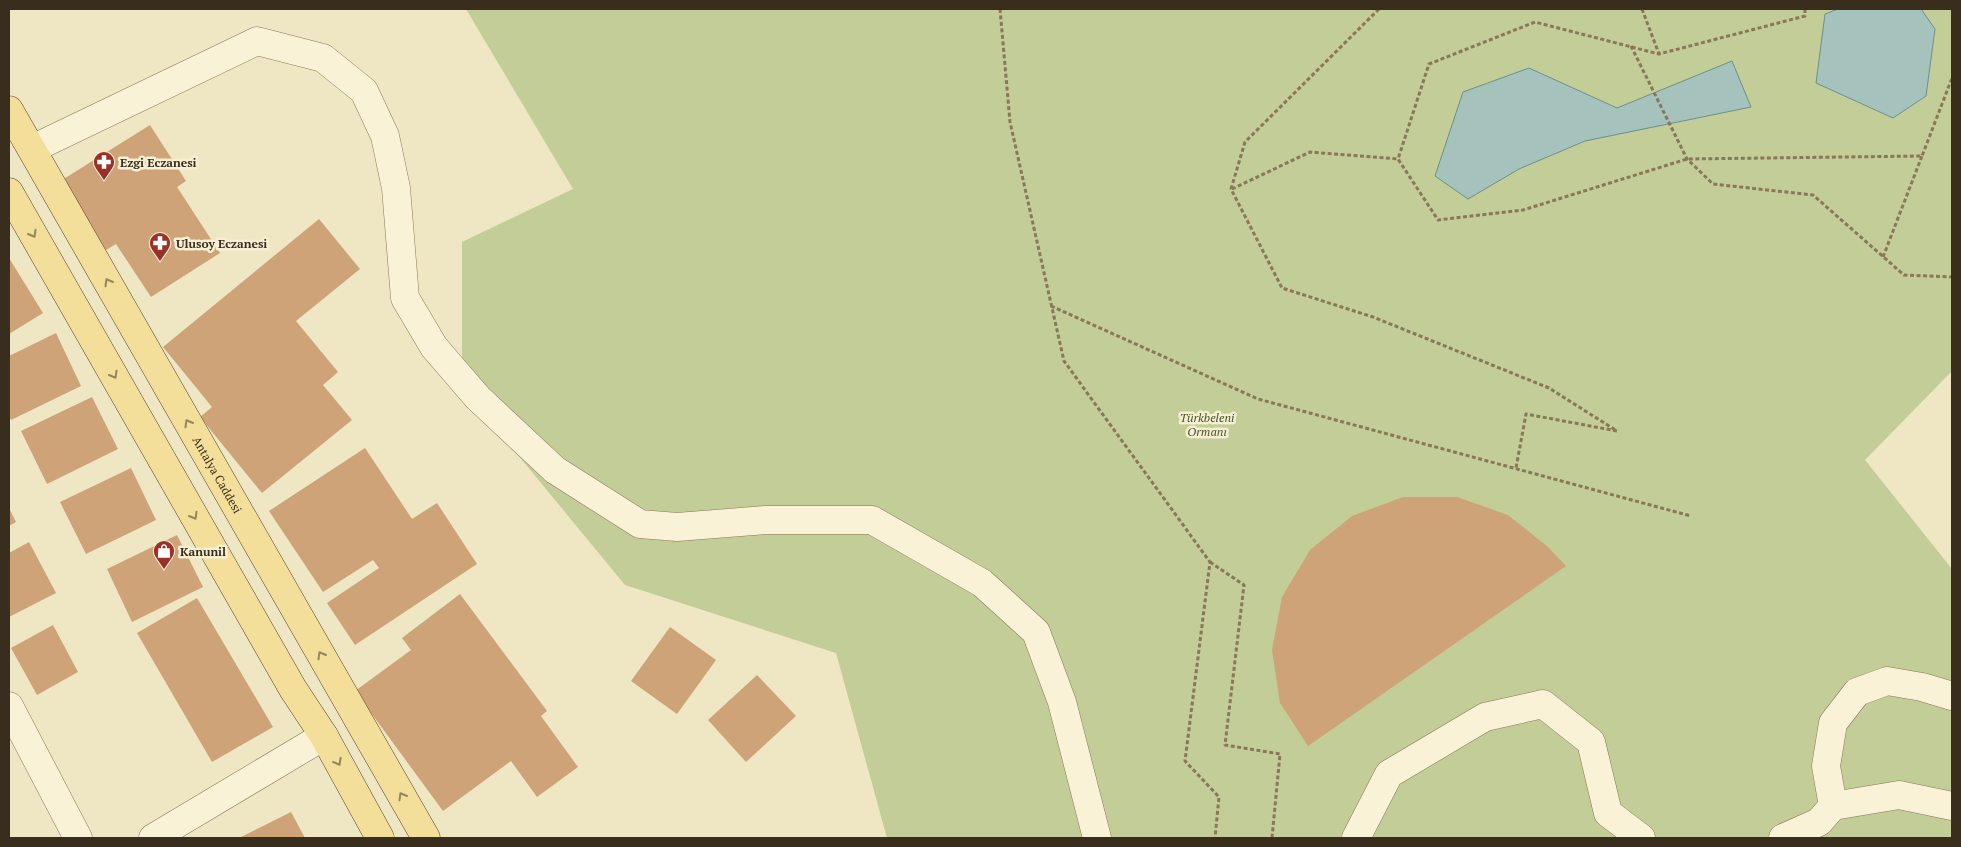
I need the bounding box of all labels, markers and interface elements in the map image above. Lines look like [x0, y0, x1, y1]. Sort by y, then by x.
pharmacy icon: Ezgi Eczanesi [92, 150, 116, 181]
place label: Ezgi Eczanesi [120, 155, 197, 170]
one-way arrow [27, 229, 37, 238]
pharmacy icon: Ulusoy Eczanesi [148, 231, 172, 262]
place label: Ulusoy Eczanesi [176, 236, 267, 251]
one-way arrow [104, 278, 114, 287]
one-way arrow [107, 370, 117, 379]
park label: Türkbeleni Ormanı [1180, 410, 1235, 439]
one-way arrow [185, 419, 195, 428]
street label: Antalya Caddesi [190, 433, 246, 516]
one-way arrow [188, 511, 198, 520]
shop icon: Kanunil [152, 539, 176, 570]
place label: Kanunil [180, 544, 226, 559]
one-way arrow [318, 651, 328, 660]
one-way arrow [332, 757, 342, 766]
one-way arrow [398, 792, 408, 801]

